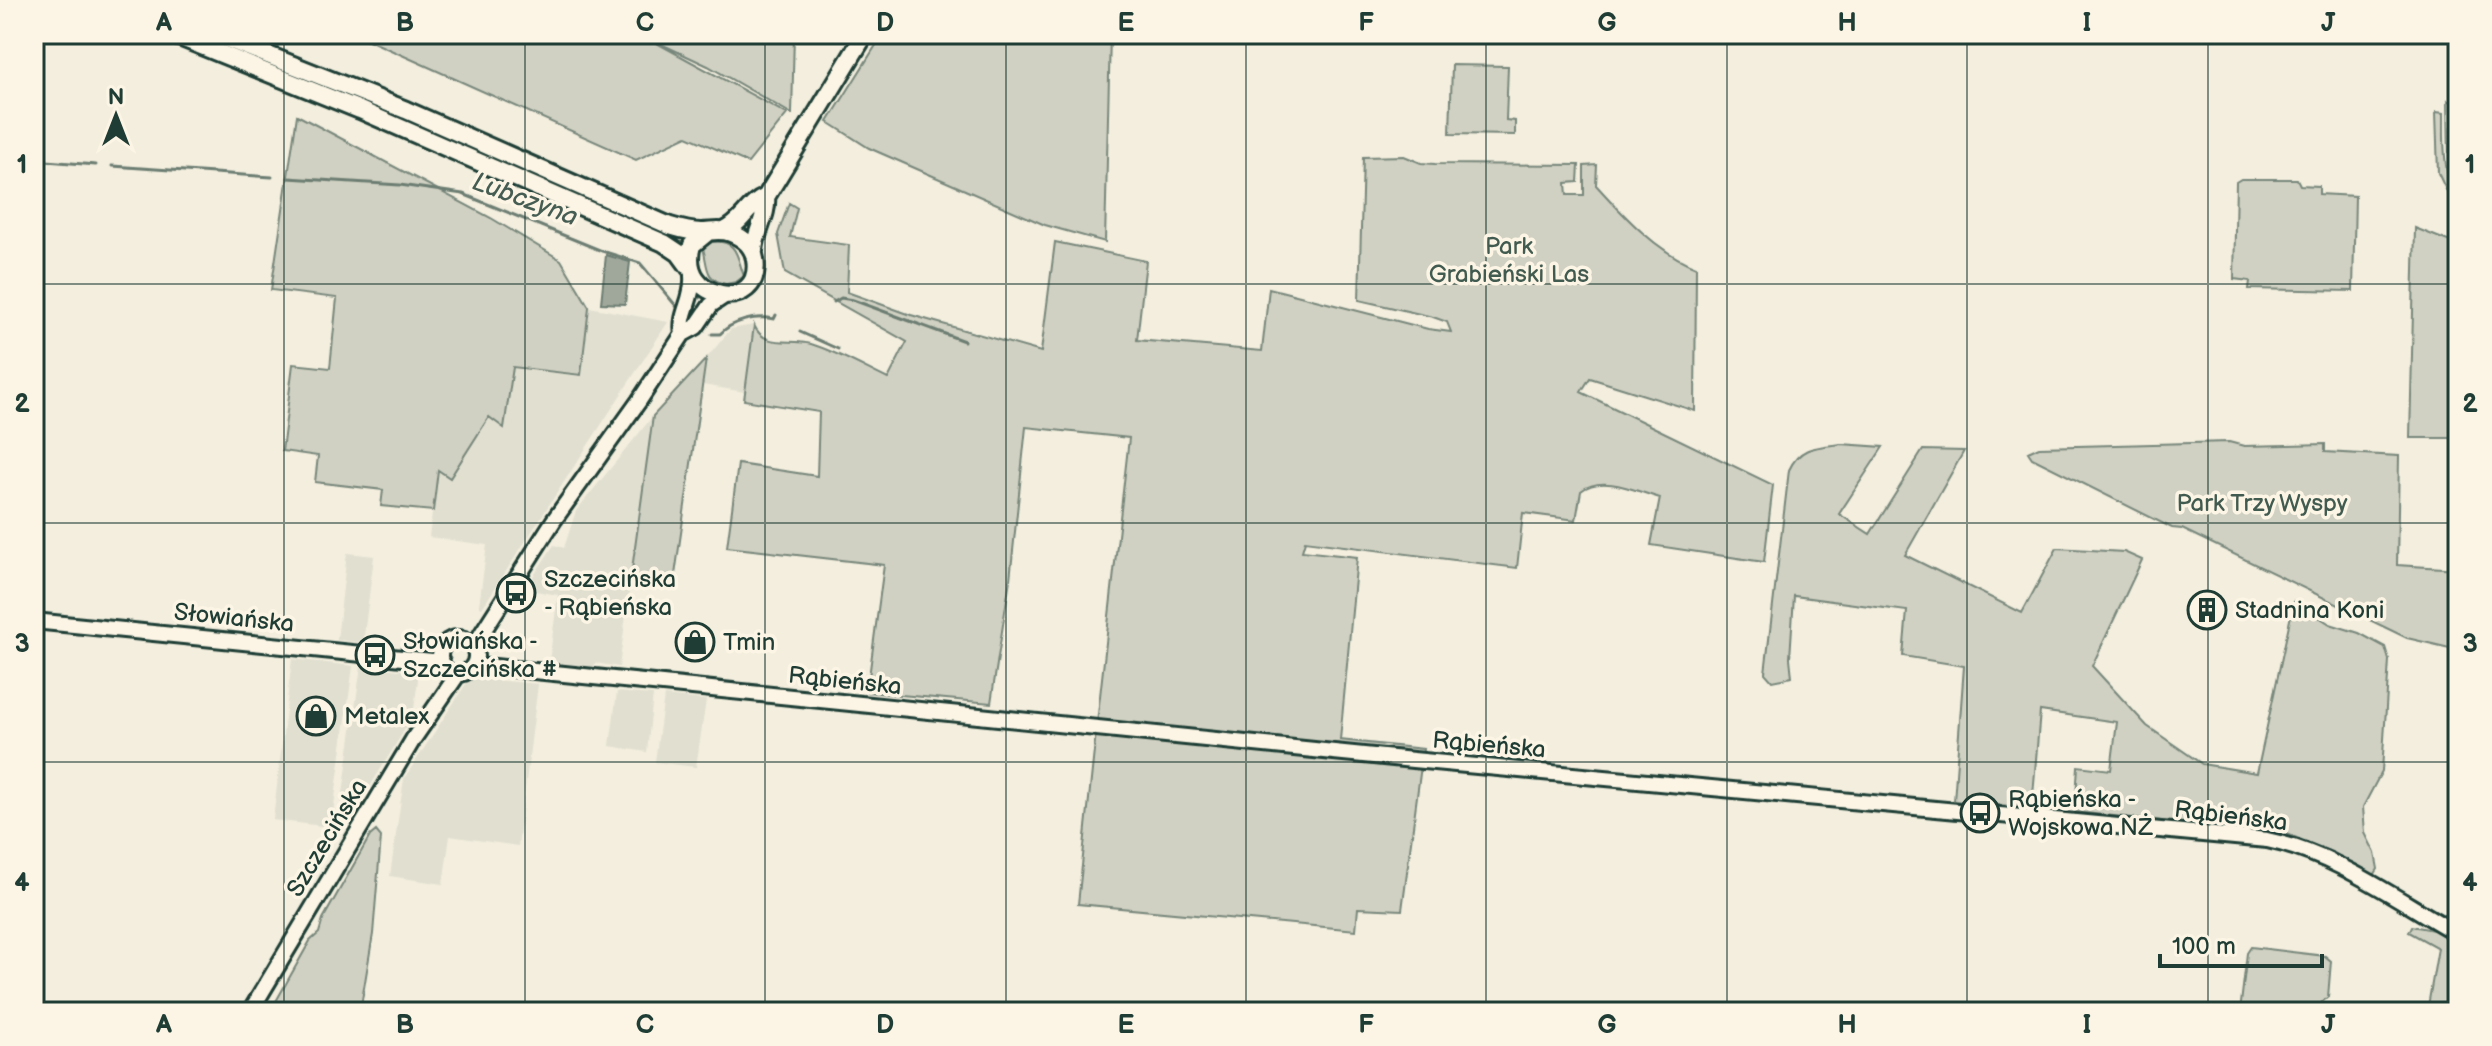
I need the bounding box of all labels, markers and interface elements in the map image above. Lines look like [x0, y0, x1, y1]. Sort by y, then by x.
text: A [155, 8, 172, 39]
text: B [396, 8, 414, 39]
text: C [636, 8, 654, 39]
text: D [876, 8, 894, 39]
text: E [1118, 8, 1135, 39]
text: F [1358, 8, 1374, 39]
text: G [1597, 8, 1617, 39]
text: H [1837, 8, 1857, 39]
text: I [2083, 8, 2091, 39]
text: J [2321, 8, 2336, 39]
north arrow [76, 76, 156, 156]
text: N [108, 84, 124, 111]
text: 1 [17, 150, 27, 181]
text: 1 [2465, 150, 2475, 181]
water label: Lubczyna [468, 167, 582, 233]
park label: Park Grabieński Las [1429, 232, 1589, 289]
text: 2 [14, 389, 30, 420]
text: 2 [2462, 389, 2478, 420]
park label: Park Trzy Wyspy [2176, 489, 2348, 518]
place label: Szczecińska - Rąbieńska [544, 565, 676, 622]
bus stop icon: Szczecińska - Rąbieńska [495, 572, 537, 614]
building icon: Stadnina Koni [2186, 589, 2228, 631]
place label: Stadnina Koni [2235, 596, 2384, 625]
street label: Słowiańska [173, 597, 295, 639]
shop icon: Tmin [674, 621, 716, 663]
place label: Słowiańska - Szczecińska # [403, 627, 557, 684]
place label: Tmin [723, 628, 775, 657]
text: 3 [14, 629, 30, 660]
text: 3 [2462, 629, 2478, 660]
bus stop icon: Słowiańska - Szczecińska # [354, 634, 396, 676]
street label: Rąbieńska [787, 661, 903, 701]
shop icon: Metalex [295, 695, 337, 737]
place label: Metalex [344, 702, 430, 731]
street label: Rąbieńska [1431, 726, 1547, 764]
street label: Szczecińska [281, 774, 373, 902]
place label: Rąbieńska - Wojskowa NŻ [2008, 785, 2153, 842]
bus stop icon: Rąbieńska - Wojskowa NŻ [1959, 792, 2001, 834]
street label: Rąbieńska [2173, 795, 2289, 837]
text: 4 [14, 868, 30, 899]
text: 4 [2462, 868, 2478, 899]
scale bar [2160, 918, 2322, 968]
text: 100 m [2172, 932, 2236, 961]
text: A [155, 1010, 172, 1041]
text: B [396, 1010, 414, 1041]
text: C [636, 1010, 654, 1041]
text: D [876, 1010, 894, 1041]
text: E [1118, 1010, 1135, 1041]
text: F [1358, 1010, 1374, 1041]
text: G [1597, 1010, 1617, 1041]
text: H [1837, 1010, 1857, 1041]
text: I [2083, 1010, 2091, 1041]
text: J [2321, 1010, 2336, 1041]

